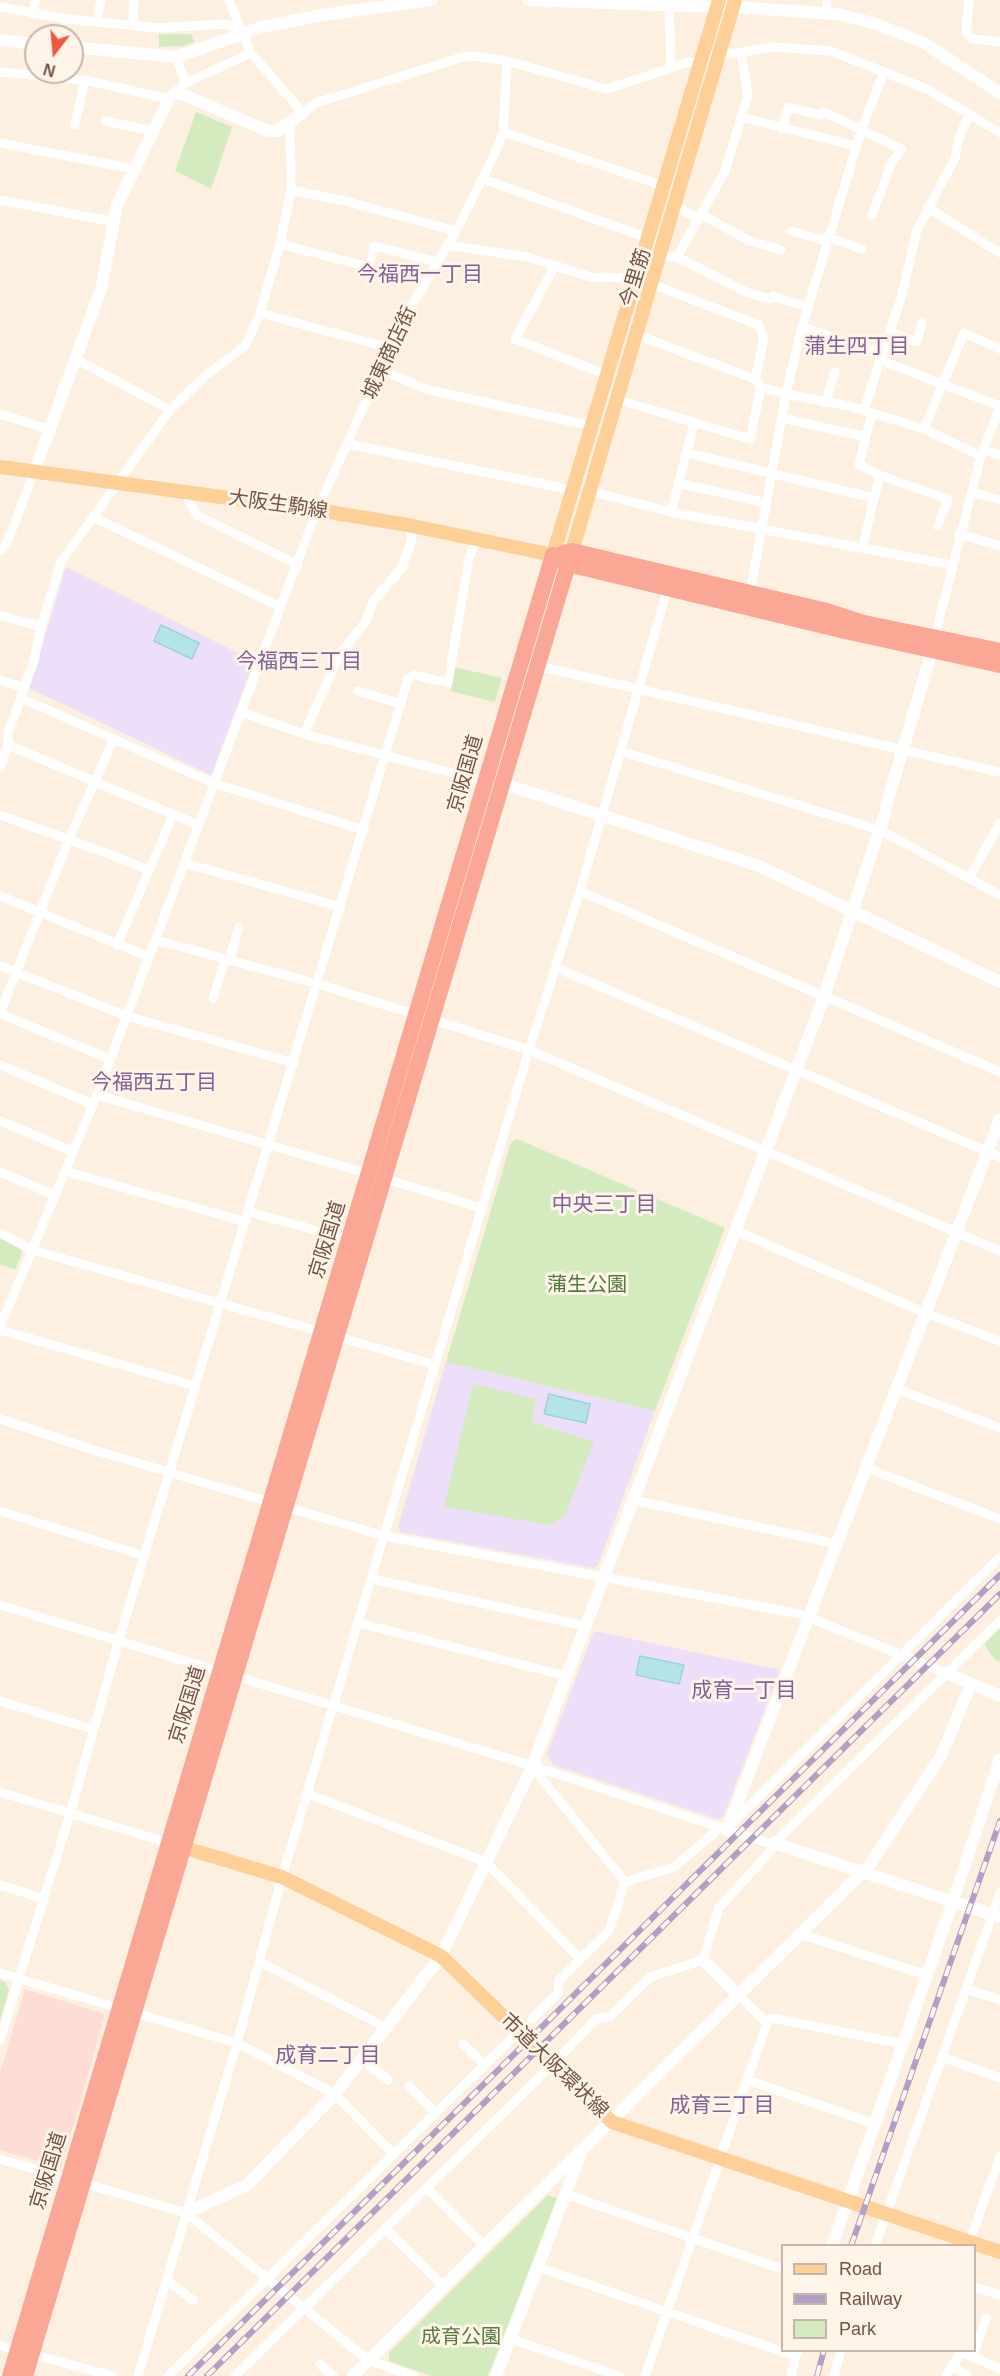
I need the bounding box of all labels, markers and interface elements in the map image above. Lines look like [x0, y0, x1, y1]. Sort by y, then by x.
north arrow [24, 24, 84, 84]
text: N [42, 60, 57, 80]
street label: 今里筋 [616, 246, 656, 310]
district label: 今福西一丁目 [357, 262, 483, 288]
street label: 城東商店街 [358, 303, 422, 403]
district label: 蒲生四丁目 [805, 334, 909, 360]
street label: 大阪生駒線 [227, 486, 329, 524]
district label: 今福西三丁目 [236, 649, 362, 675]
street label: 京阪国道 [443, 732, 489, 816]
district label: 今福西五丁目 [91, 1070, 217, 1096]
district label: 中央三丁目 [552, 1192, 656, 1218]
street label: 京阪国道 [305, 1198, 351, 1282]
park label: 蒲生公園 [547, 1273, 627, 1297]
street label: 京阪国道 [165, 1663, 211, 1747]
district label: 成育一丁目 [692, 1678, 796, 1704]
street label: 市道大阪環状線 [495, 2009, 613, 2123]
district label: 成育二丁目 [276, 2043, 380, 2069]
district label: 成育三丁目 [670, 2093, 774, 2119]
street label: 京阪国道 [26, 2129, 72, 2213]
legend [781, 2244, 976, 2352]
text: Road [839, 2259, 882, 2279]
text: Railway [839, 2289, 902, 2309]
text: Park [839, 2319, 876, 2339]
park label: 成育公園 [421, 2325, 501, 2349]

